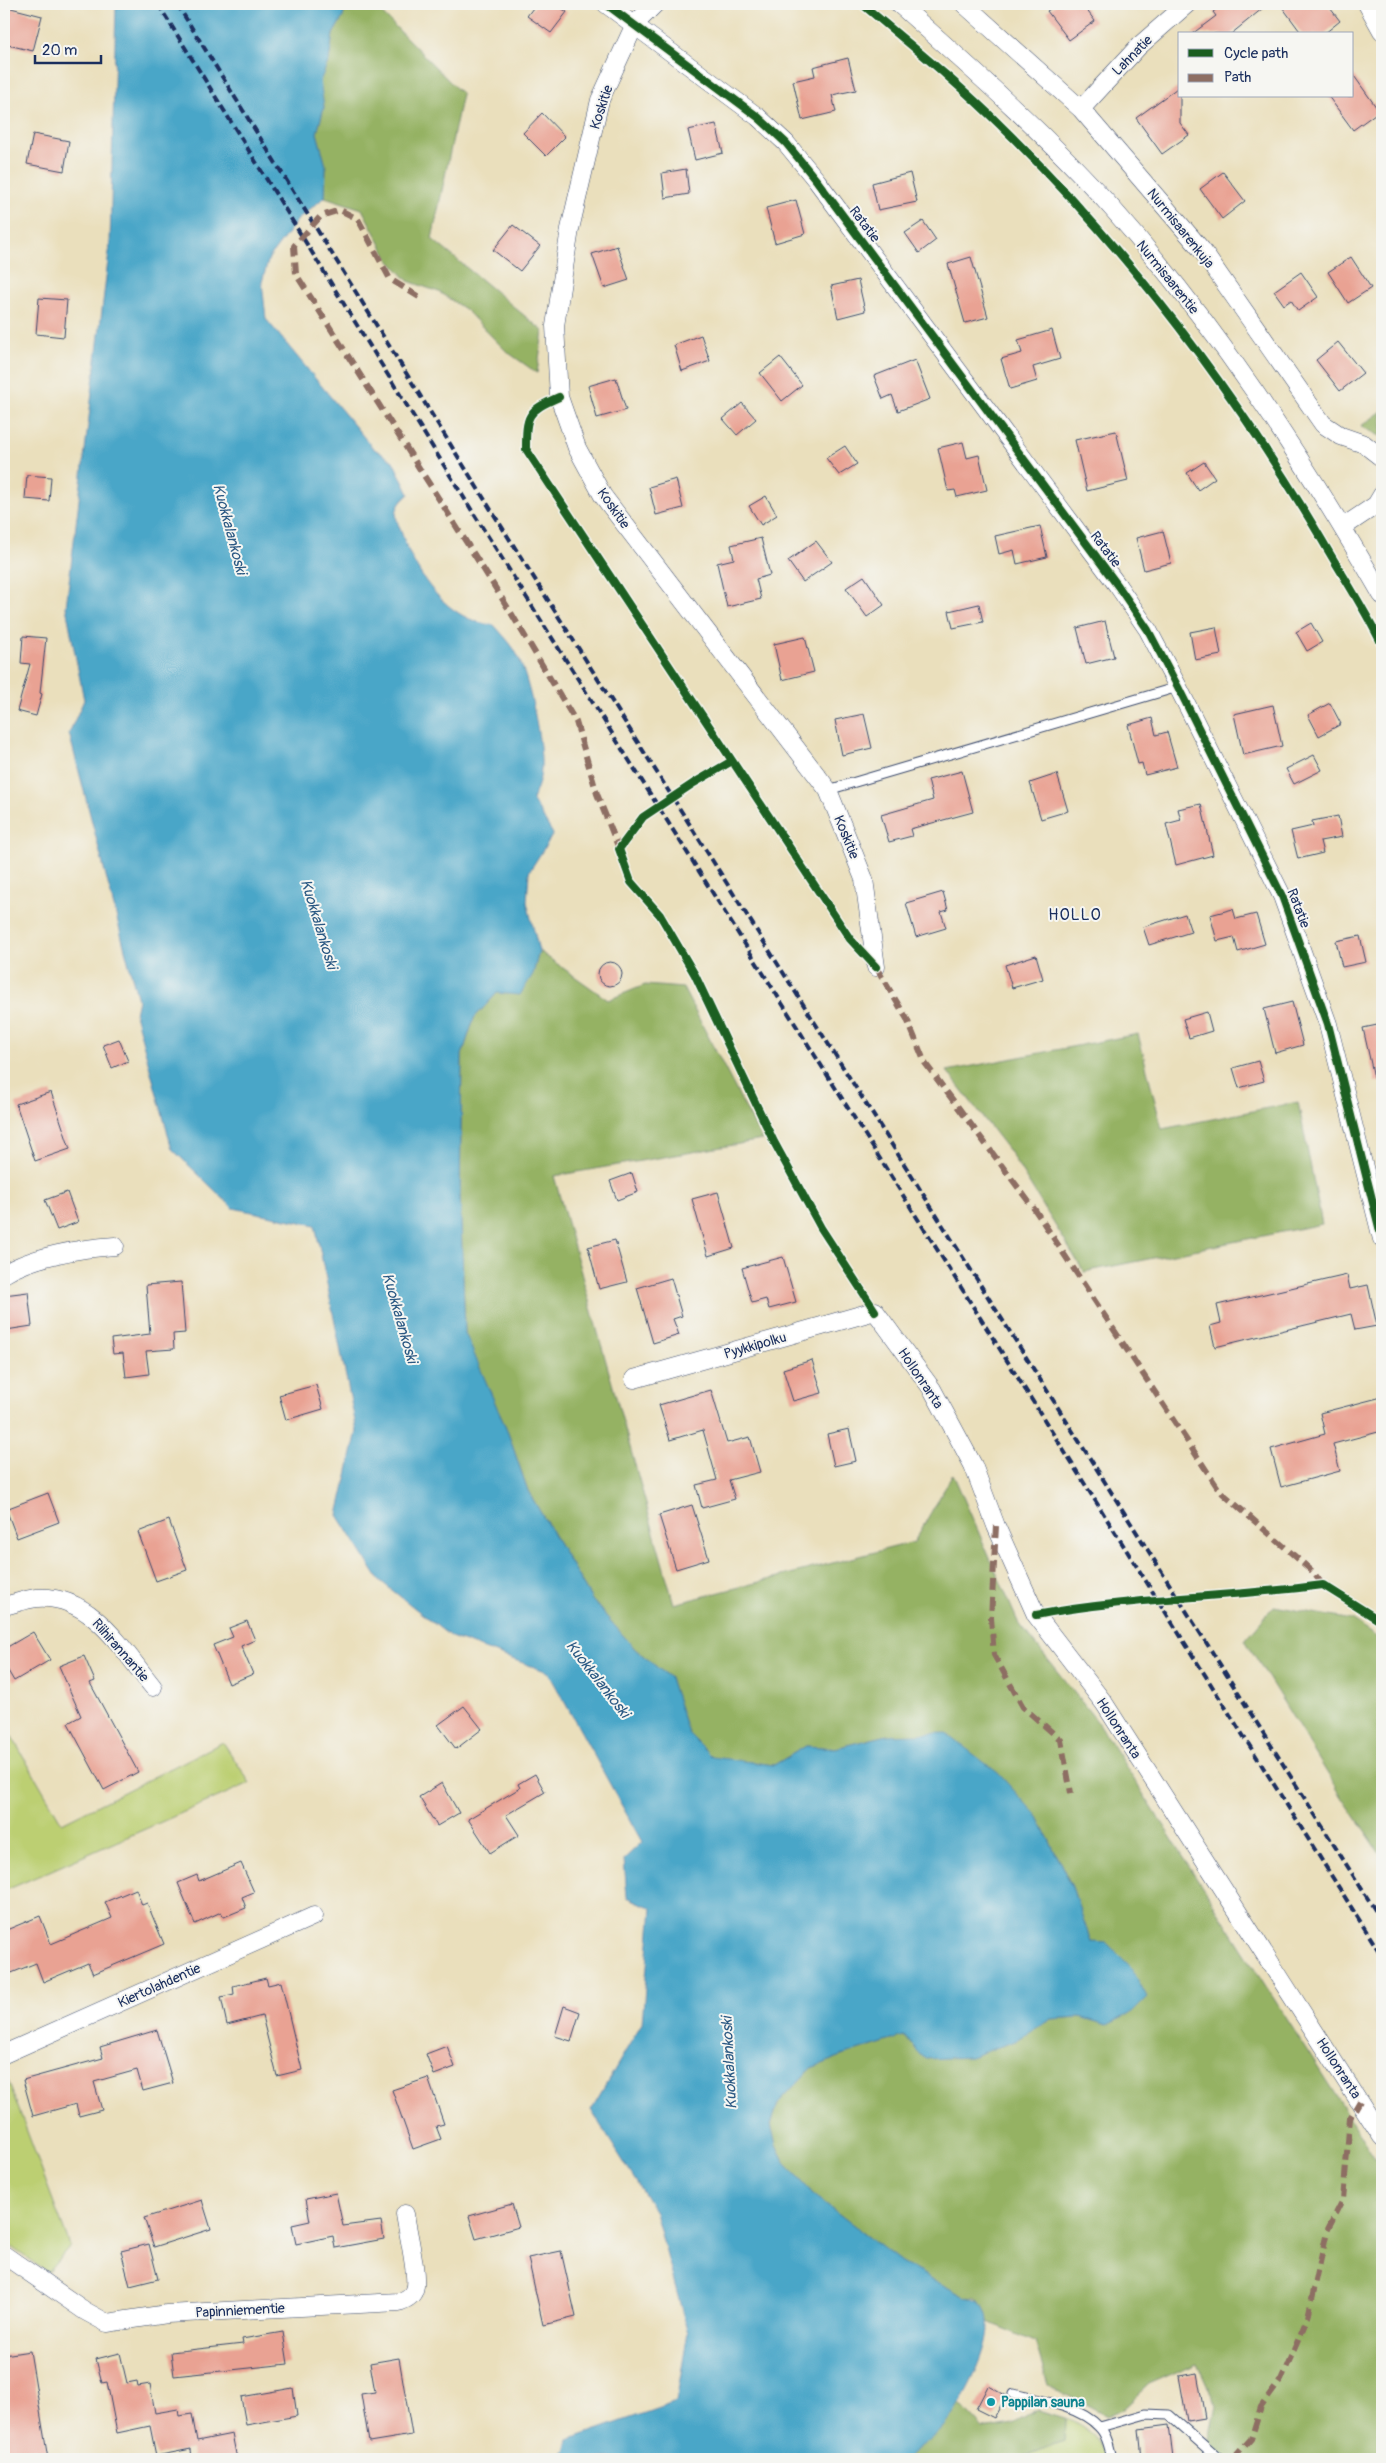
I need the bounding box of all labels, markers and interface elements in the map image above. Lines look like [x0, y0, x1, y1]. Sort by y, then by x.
scale bar [35, 32, 101, 64]
street label: Lahnatie [1109, 32, 1156, 79]
legend [1178, 32, 1354, 98]
text: 20 m [42, 41, 77, 60]
text: Cycle path [1224, 44, 1288, 63]
text: Path [1224, 68, 1251, 87]
street label: Koskitie [586, 83, 617, 131]
street label: Nurmisaarenkuja [1143, 185, 1218, 272]
street label: Ratatie [845, 203, 884, 246]
street label: Nurmisaarentie [1133, 237, 1203, 318]
water label: Kuokkalankoski [208, 482, 251, 579]
street label: Koskitie [594, 485, 634, 532]
street label: Ratatie [1086, 528, 1125, 571]
street label: Koskitie [830, 813, 863, 862]
water label: Kuokkalankoski [296, 877, 342, 973]
street label: Ratatie [1283, 886, 1314, 930]
district label: HOLLO [1048, 905, 1102, 925]
water label: Kuokkalankoski [378, 1271, 422, 1368]
street label: Pyykkipolku [722, 1328, 788, 1362]
street label: Hollonranta [894, 1345, 947, 1412]
street label: Riihirannantie [89, 1615, 153, 1685]
water label: Kuokkalankoski [562, 1637, 635, 1723]
street label: Hollonranta [1093, 1695, 1145, 1762]
street label: Kiertolahdentie [115, 1960, 203, 2011]
water label: Kuokkalankoski [717, 2014, 741, 2110]
street label: Hollonranta [1313, 2035, 1365, 2102]
street label: Papinniementie [195, 2300, 285, 2321]
place label: Pappilan sauna [1001, 2394, 1085, 2411]
marker: Pappilan sauna [985, 2396, 997, 2408]

